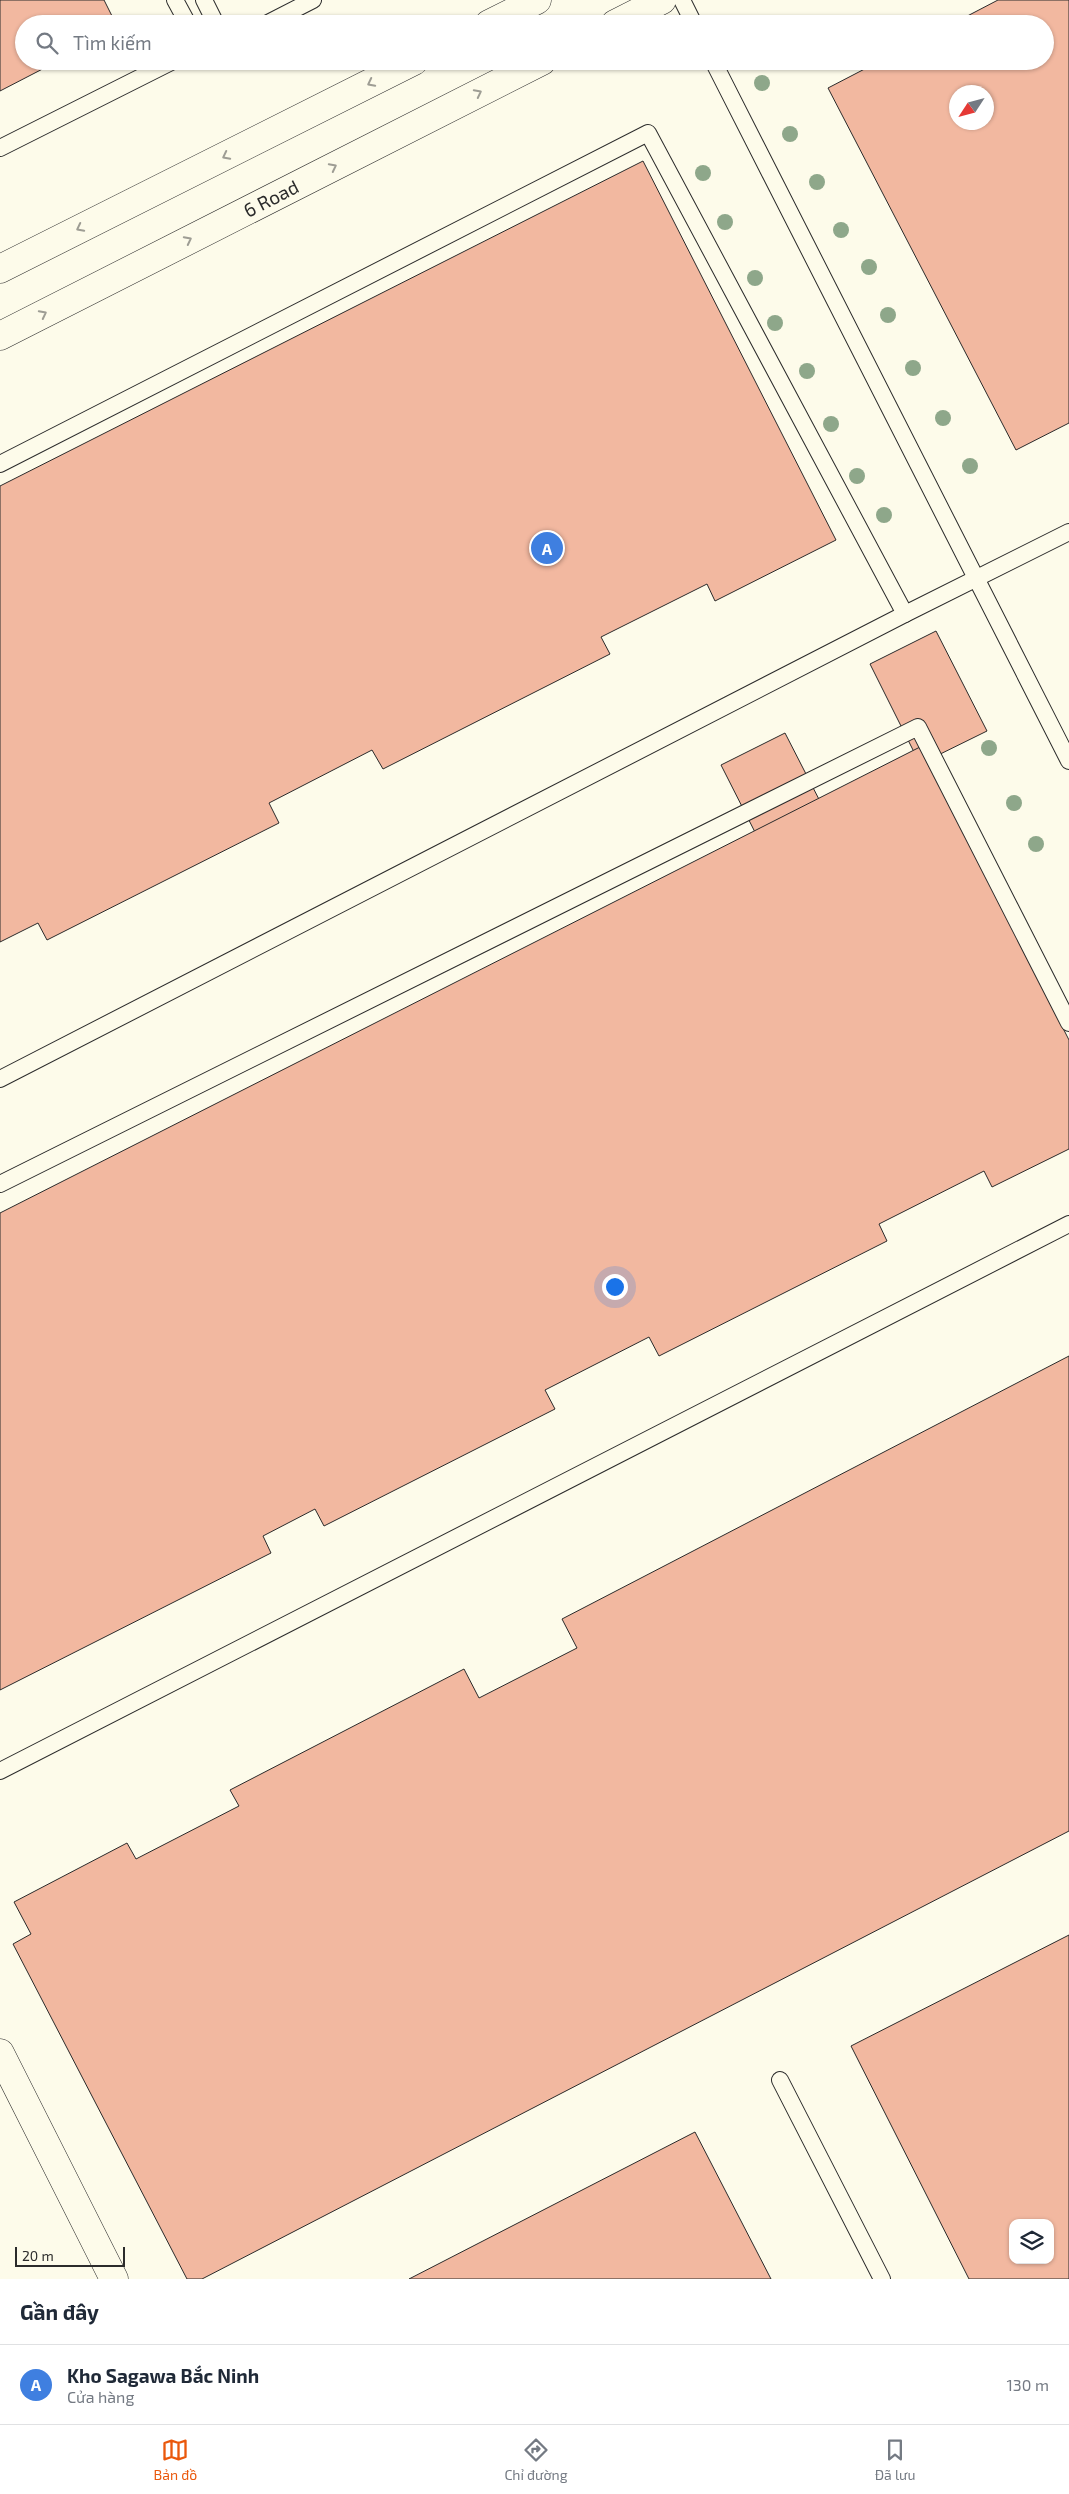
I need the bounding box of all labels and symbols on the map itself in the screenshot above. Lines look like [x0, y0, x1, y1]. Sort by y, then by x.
one-way arrow [367, 77, 376, 87]
north arrow [949, 85, 994, 130]
one-way arrow [473, 89, 482, 99]
one-way arrow [222, 150, 231, 160]
one-way arrow [328, 163, 337, 173]
street label: 6 Road [239, 174, 302, 222]
one-way arrow [76, 222, 85, 233]
one-way arrow [183, 237, 192, 247]
one-way arrow [38, 310, 47, 320]
pin: A [531, 529, 563, 567]
your location [602, 1274, 628, 1300]
scale bar [15, 2244, 125, 2267]

